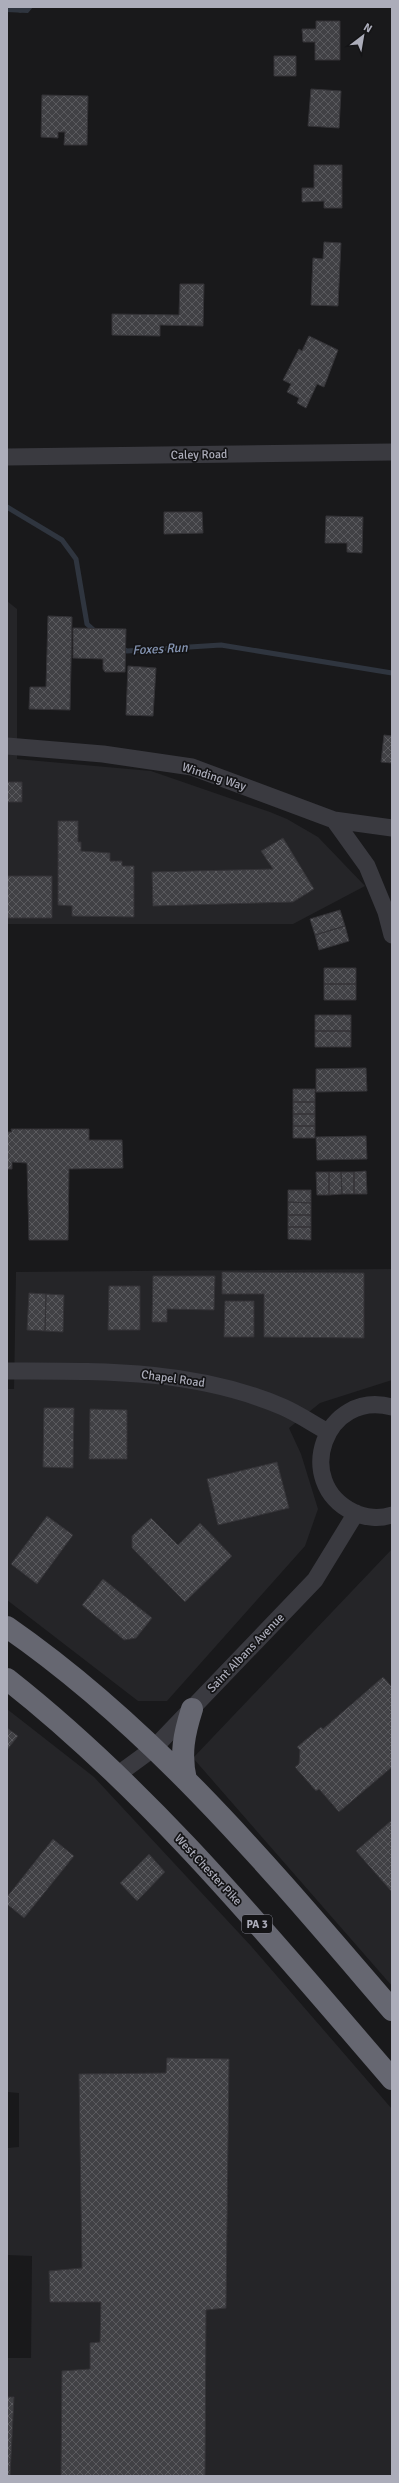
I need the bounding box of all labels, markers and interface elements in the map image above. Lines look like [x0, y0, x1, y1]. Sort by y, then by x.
north arrow [343, 16, 383, 56]
text: N [361, 20, 375, 35]
street label: Caley Road [171, 447, 227, 463]
water label: Foxes Run [132, 640, 189, 658]
street label: Winding Way [180, 760, 248, 795]
street label: Chapel Road [140, 1367, 206, 1391]
street label: Saint Albans Avenue [204, 1610, 288, 1696]
street label: West Chester Pike [171, 1831, 245, 1909]
road number: PA 3 [242, 1915, 272, 1933]

